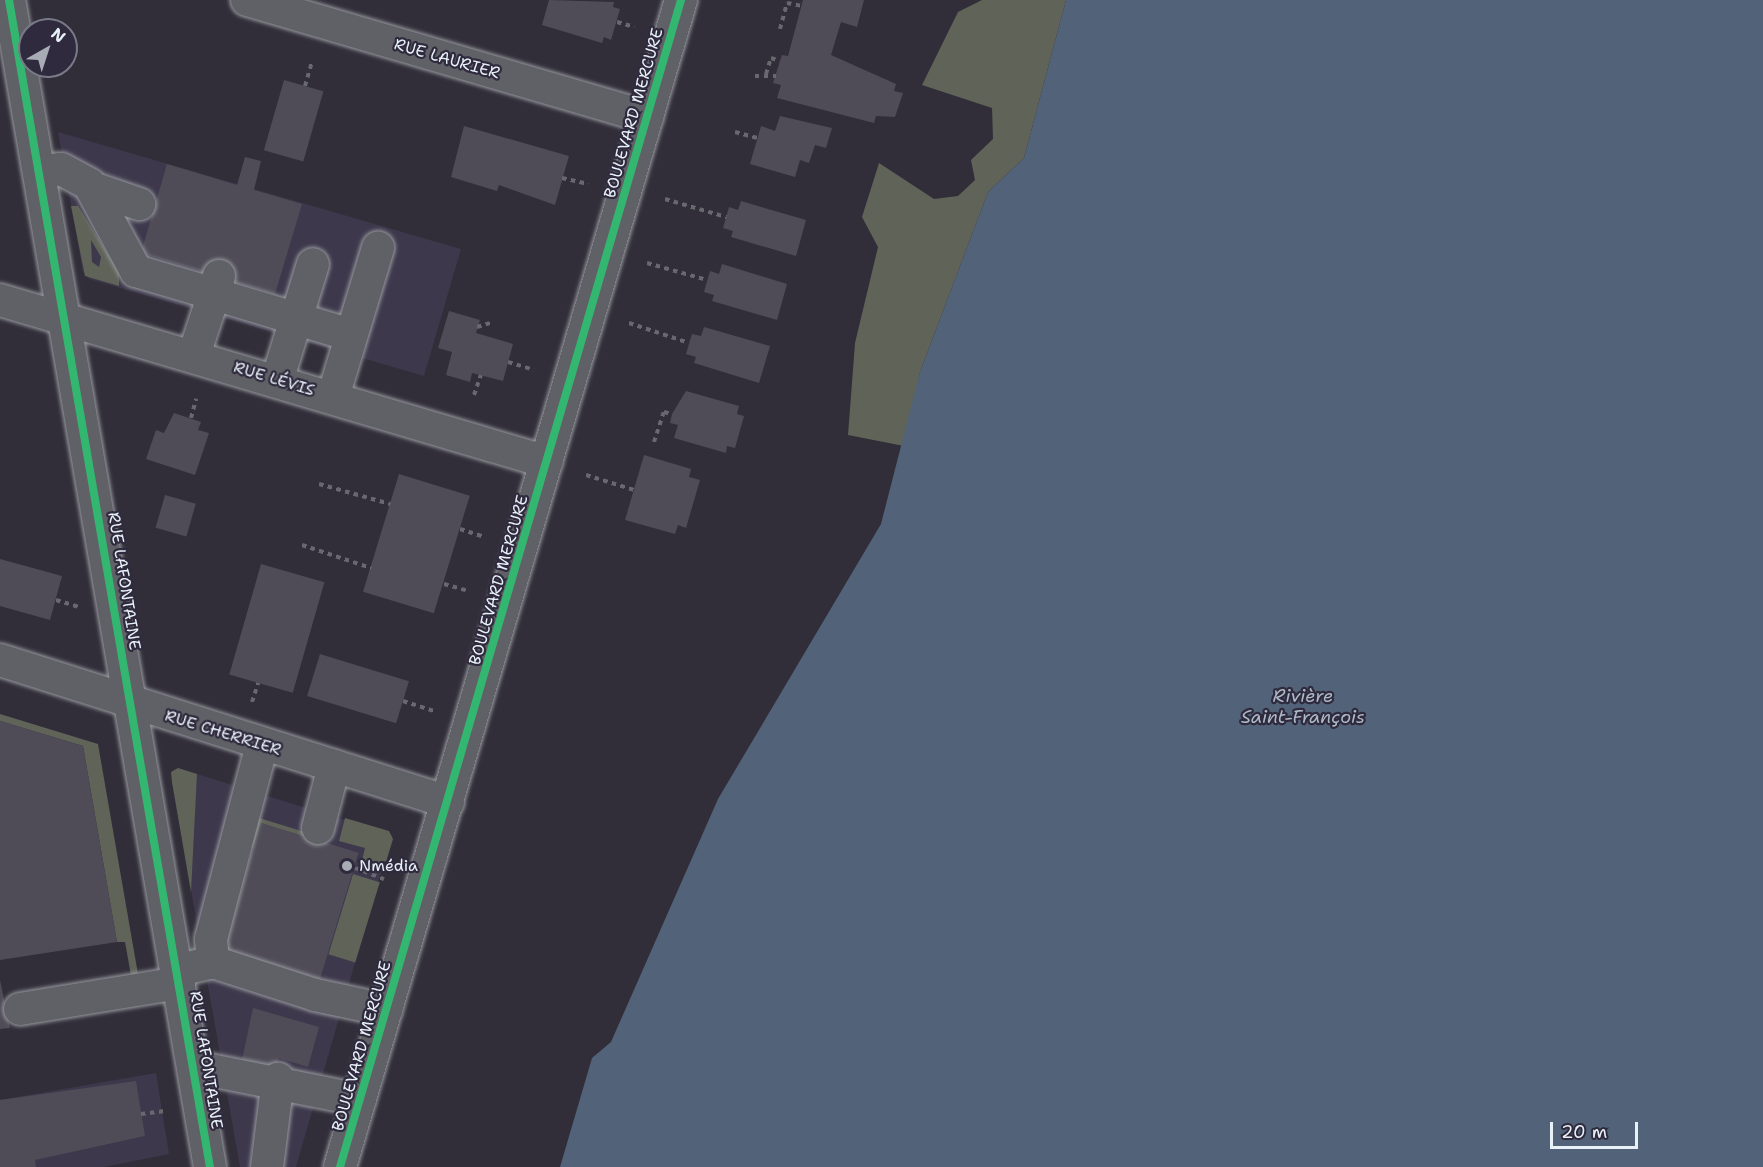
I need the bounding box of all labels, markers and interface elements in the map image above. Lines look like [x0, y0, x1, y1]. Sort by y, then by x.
north arrow [18, 18, 78, 78]
text: N [47, 23, 70, 47]
street label: BOULEVARD MERCURE [601, 26, 667, 200]
street label: RUE LAURIER [392, 35, 502, 83]
street label: RUE LÉVIS [231, 358, 317, 400]
street label: BOULEVARD MERCURE [466, 493, 532, 667]
street label: RUE LAFONTAINE [104, 511, 144, 651]
water label: Rivière Saint-François [1241, 686, 1365, 728]
street label: RUE CHERRIER [163, 706, 283, 760]
place label: Nmédia [359, 856, 418, 876]
marker: Nmédia [340, 859, 354, 873]
street label: BOULEVARD MERCURE [329, 959, 395, 1133]
street label: RUE LAFONTAINE [186, 990, 226, 1130]
scale bar [1553, 1110, 1642, 1148]
text: 20 m [1561, 1120, 1607, 1144]

